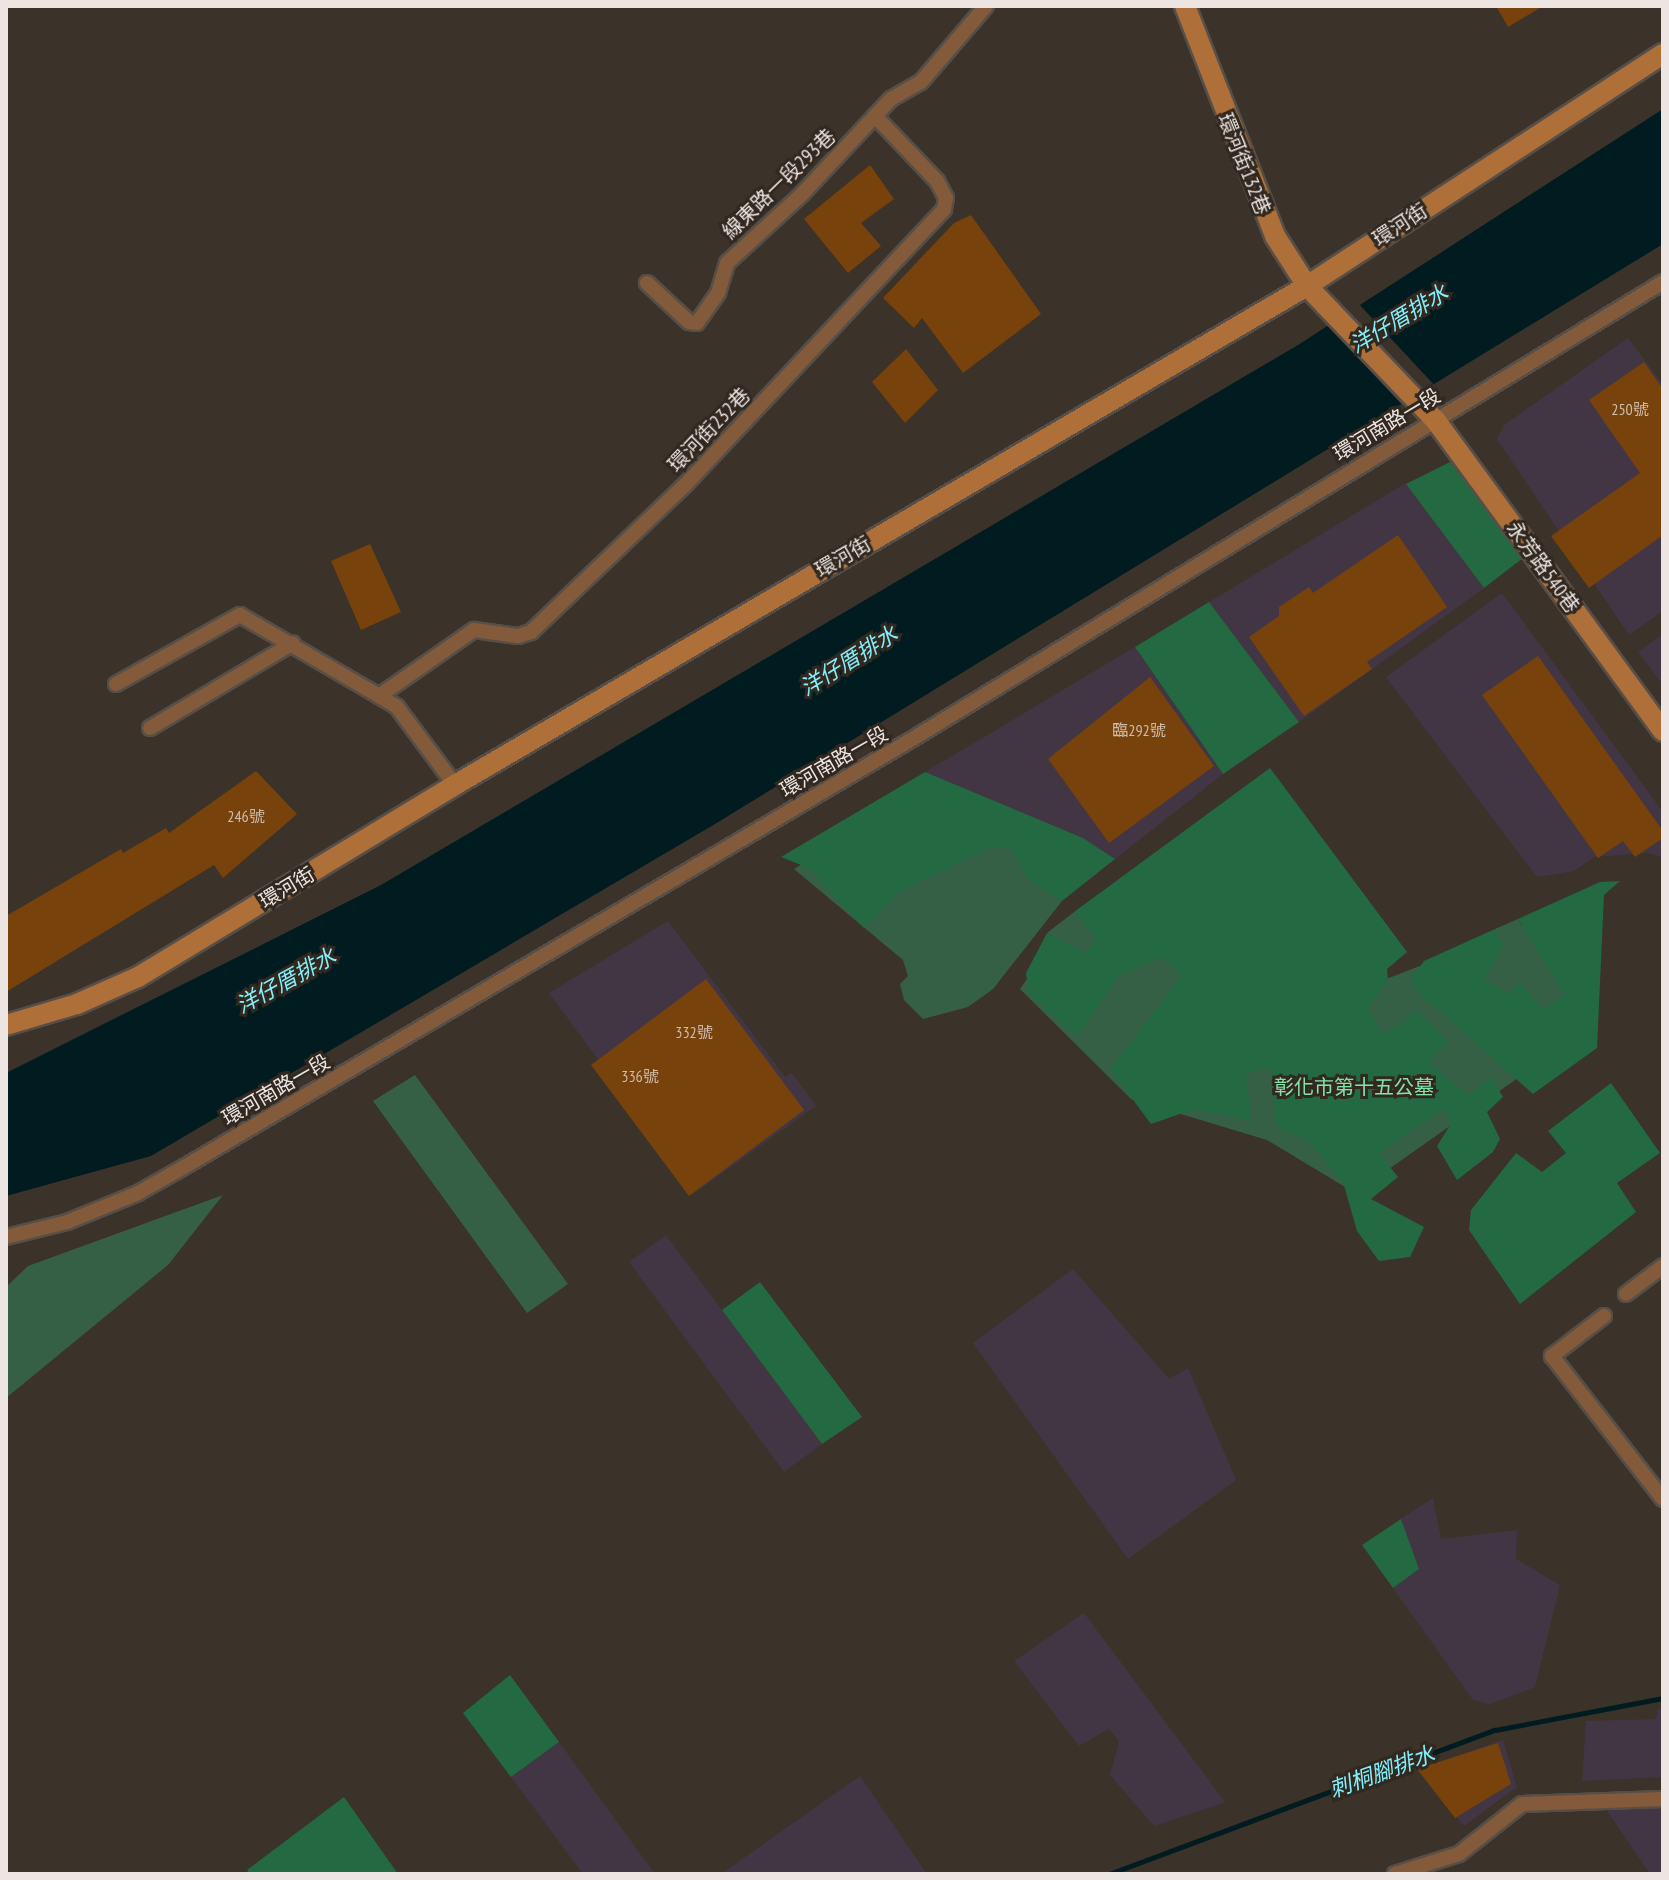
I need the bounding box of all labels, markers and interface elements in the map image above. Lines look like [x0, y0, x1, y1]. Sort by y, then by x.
street label: 環河街132巷 [1213, 110, 1275, 218]
street label: 線東路一段293巷 [718, 124, 840, 244]
street label: 環河街 [1368, 199, 1432, 251]
water label: 洋仔厝排水 [1345, 279, 1453, 359]
street label: 環河街232巷 [663, 383, 755, 477]
street label: 環河南路一段 [1329, 384, 1445, 466]
house number: 250號 [1611, 399, 1649, 419]
street label: 永芳路540巷 [1502, 517, 1584, 617]
street label: 環河街 [811, 532, 875, 582]
water label: 洋仔厝排水 [795, 621, 903, 701]
house number: 臨292號 [1112, 720, 1166, 740]
street label: 環河南路一段 [776, 722, 892, 802]
house number: 246號 [227, 806, 265, 826]
street label: 環河街 [255, 862, 319, 914]
water label: 洋仔厝排水 [231, 943, 341, 1019]
house number: 332號 [675, 1022, 713, 1042]
street label: 環河南路一段 [218, 1050, 334, 1130]
house number: 336號 [621, 1066, 659, 1086]
park label: 彰化市第十五公墓 [1274, 1075, 1434, 1099]
water label: 刺桐腳排水 [1326, 1741, 1438, 1803]

